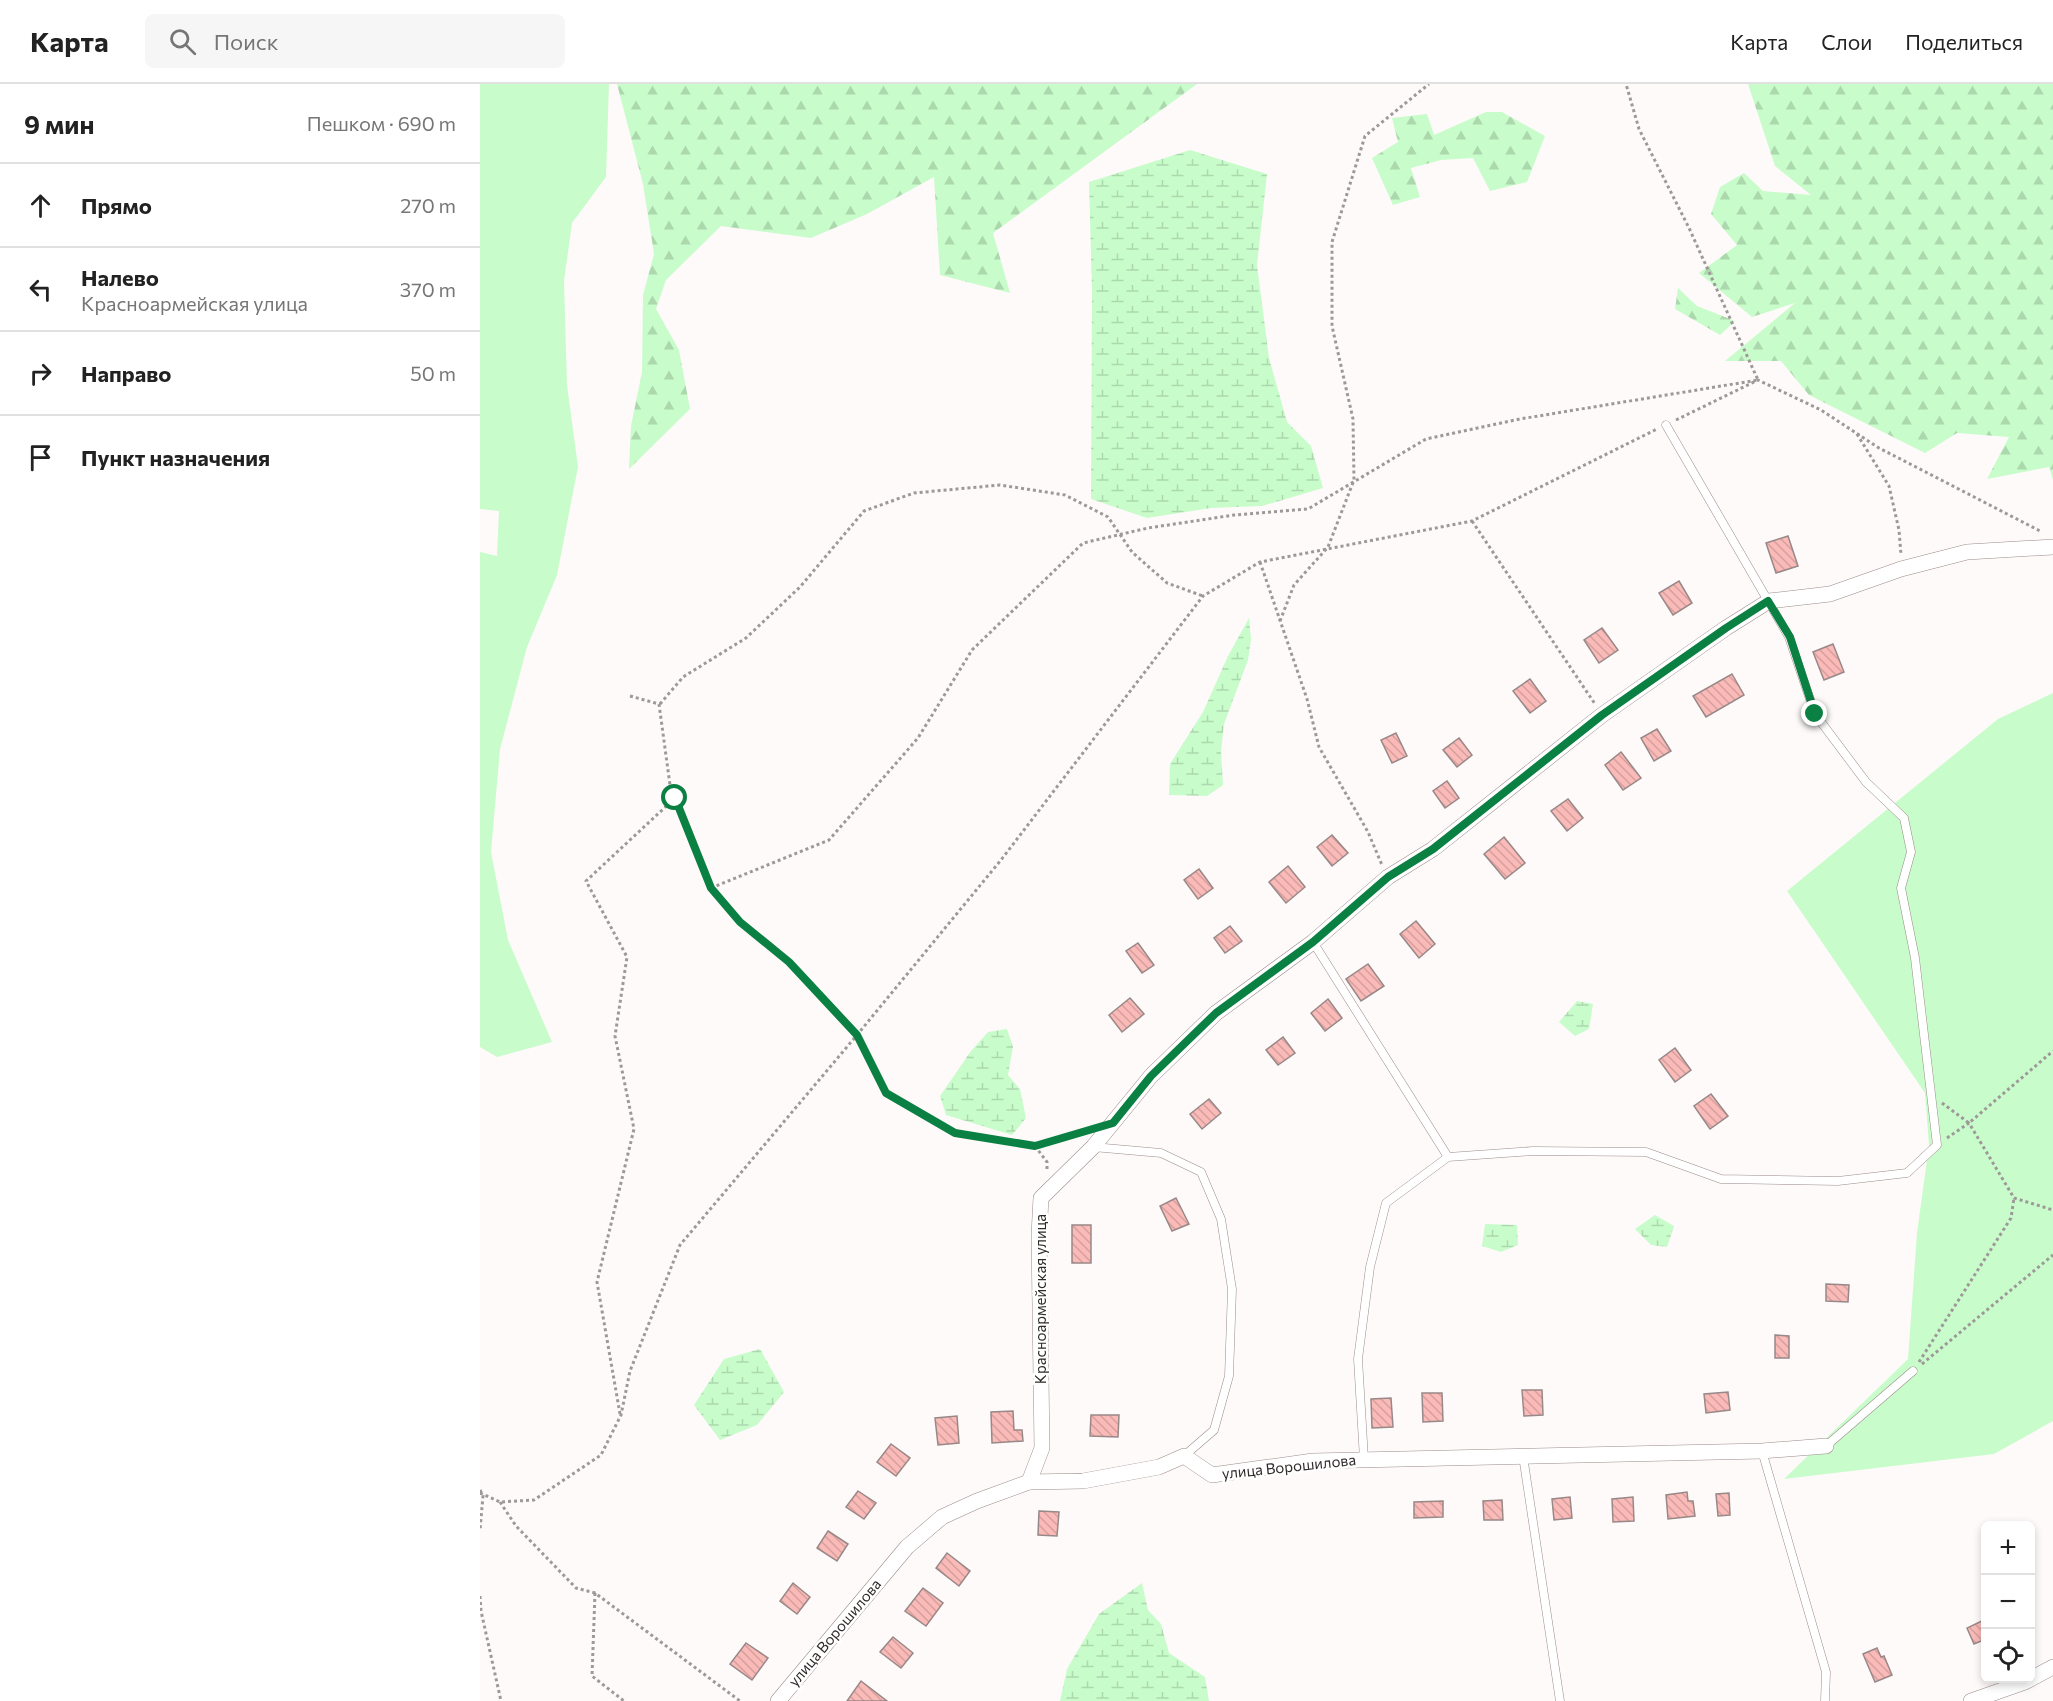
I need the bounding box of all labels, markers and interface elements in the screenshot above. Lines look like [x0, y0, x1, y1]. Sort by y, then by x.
search box [145, 14, 565, 68]
text: Карта [30, 24, 109, 58]
icon: search [166, 25, 199, 58]
text: Поиск [214, 28, 278, 55]
text: Карта [1730, 29, 1788, 54]
text: Слои [1821, 29, 1872, 54]
text: Поделиться [1905, 29, 2023, 54]
text: 9 мин [24, 108, 94, 139]
text: Пешком · 690 m [307, 111, 456, 135]
icon: ahead [24, 189, 57, 222]
text: Прямо [81, 192, 152, 219]
text: 270 m [400, 193, 456, 217]
text: Налево [81, 264, 159, 291]
icon: left [24, 273, 57, 306]
text: 370 m [400, 277, 456, 301]
text: Красноармейская улица [81, 291, 308, 315]
icon: right [24, 357, 57, 390]
text: Направо [81, 360, 171, 387]
text: 50 m [410, 361, 456, 385]
icon: arrive [24, 441, 57, 474]
text: Пункт назначения [81, 444, 270, 471]
route end [1801, 700, 1827, 726]
route start [661, 784, 687, 810]
street label: Красноармейская улица [1031, 1214, 1049, 1384]
street label: улица Ворошилова [1221, 1450, 1357, 1482]
map controls [1981, 1521, 2035, 1683]
button: + [1981, 1521, 2035, 1575]
street label: улица Ворошилова [784, 1575, 884, 1690]
button: − [1981, 1575, 2035, 1629]
button: locate [1981, 1629, 2035, 1683]

